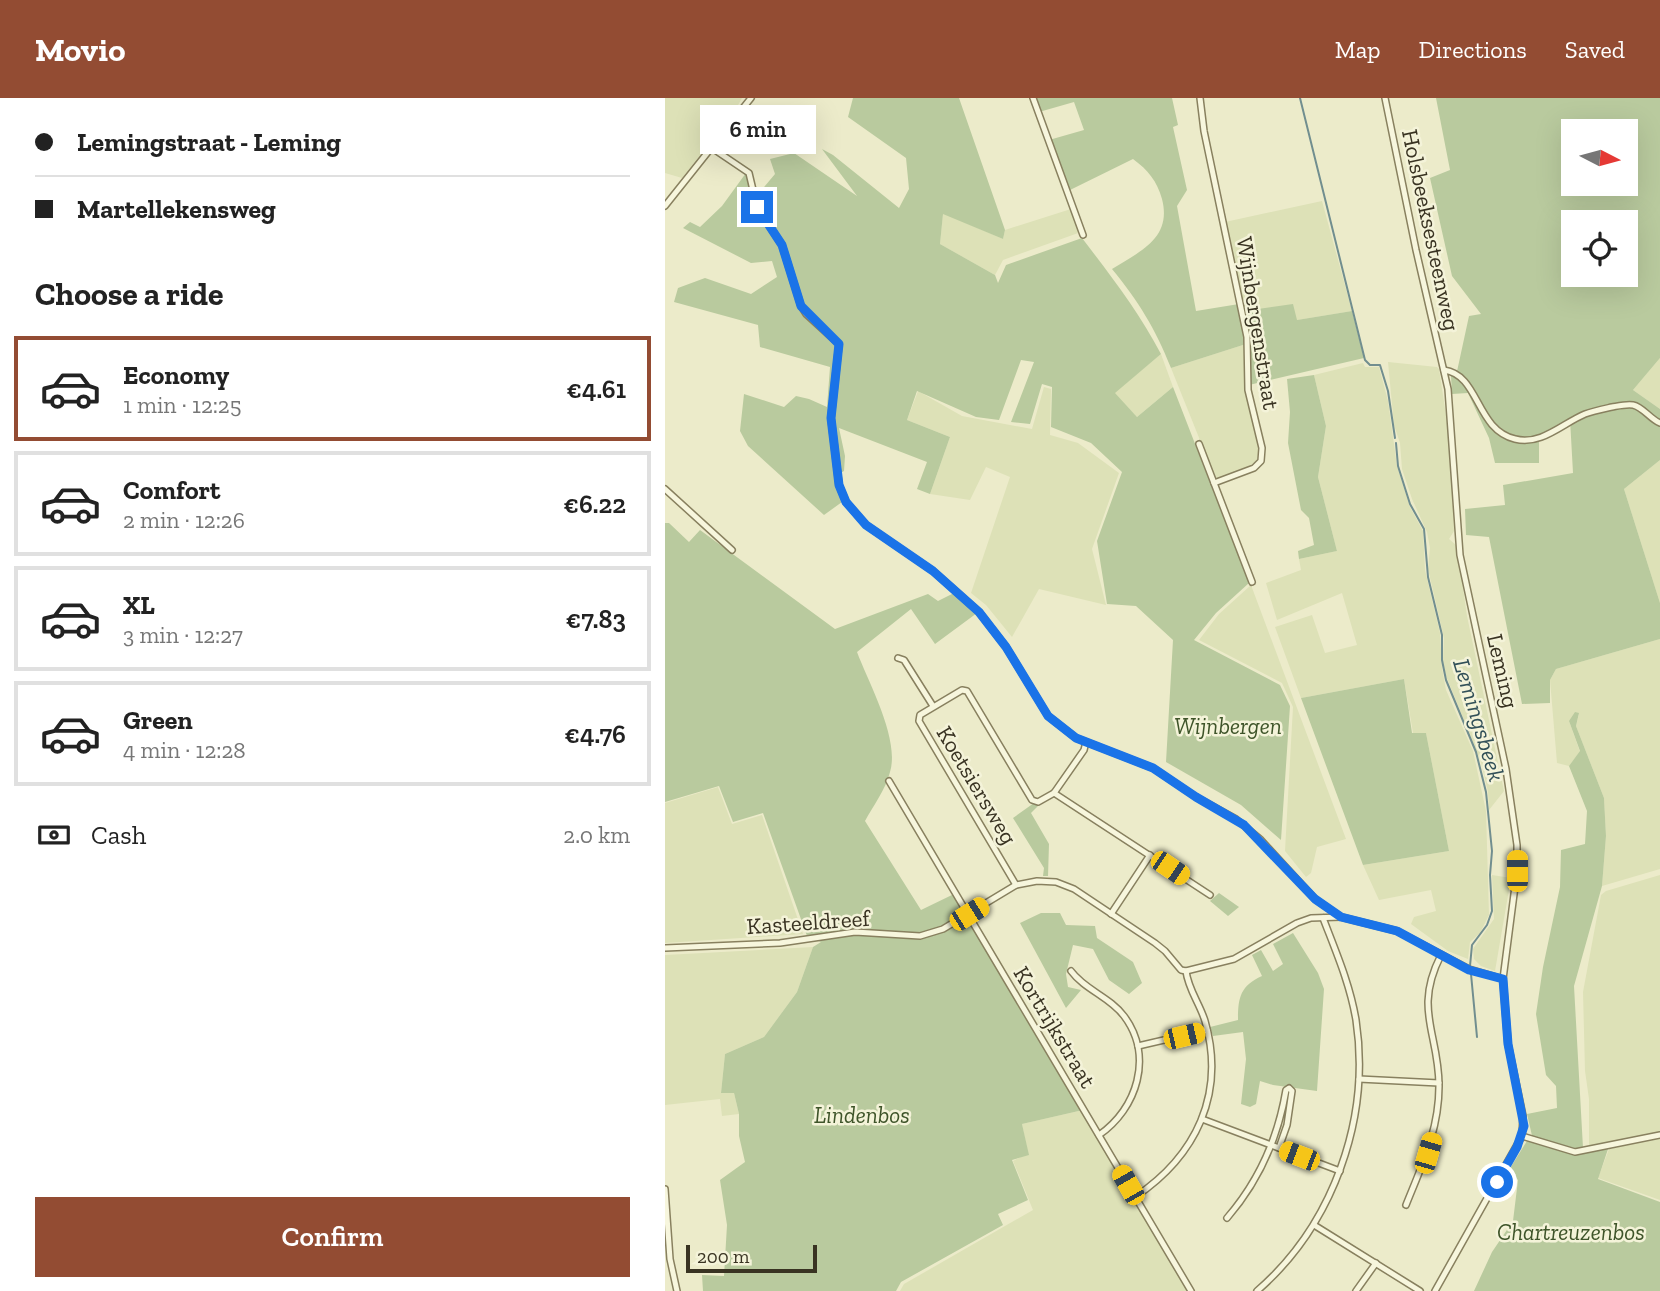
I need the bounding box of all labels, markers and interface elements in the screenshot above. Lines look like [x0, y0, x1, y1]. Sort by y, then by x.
text: Movio [35, 30, 125, 69]
text: Map [1335, 35, 1381, 64]
text: Directions [1419, 35, 1527, 64]
text: Saved [1565, 35, 1625, 64]
callout: 6 min [699, 105, 815, 154]
text: 6 min [729, 115, 787, 143]
north arrow [1561, 119, 1638, 196]
map controls [1561, 119, 1638, 287]
text: Lemingstraat - Leming [77, 126, 341, 158]
street label: Holsbeeksesteenweg [1396, 127, 1466, 334]
route end [741, 191, 773, 223]
text: Martellekensweg [77, 193, 276, 225]
button: locate [1561, 210, 1638, 287]
street label: Wijnbergenstraat [1230, 234, 1286, 412]
text: Choose a ride [35, 275, 223, 313]
icon: car [39, 357, 102, 420]
text: Economy [123, 359, 229, 391]
text: €4.61 [566, 373, 626, 405]
text: 1 min · 12:25 [123, 391, 242, 419]
icon: car [39, 472, 102, 535]
text: Comfort [123, 474, 220, 506]
text: €6.22 [564, 488, 626, 520]
text: 2 min · 12:26 [123, 506, 245, 534]
icon: car [39, 587, 102, 650]
text: XL [123, 589, 155, 621]
text: €7.83 [566, 603, 626, 635]
text: 3 min · 12:27 [123, 621, 243, 649]
street label: Leming [1481, 631, 1525, 711]
water label: Lemingsbeek [1447, 655, 1512, 785]
icon: car [39, 702, 102, 765]
text: Green [123, 704, 193, 736]
park label: Wijnbergen [1174, 712, 1282, 740]
text: €4.76 [565, 718, 626, 750]
street label: Koetsiersweg [931, 721, 1024, 850]
text: 4 min · 12:28 [123, 736, 246, 764]
icon: cash [35, 816, 73, 854]
text: Cash [91, 819, 146, 851]
text: 2.0 km [563, 821, 630, 849]
car [1147, 848, 1194, 888]
car [1507, 850, 1528, 892]
car [946, 894, 993, 934]
street label: Kasteeldreef [745, 904, 872, 940]
street label: Kortrijkstraat [1008, 961, 1103, 1093]
car [1162, 1021, 1207, 1051]
park label: Lindenbos [814, 1101, 910, 1129]
car [1413, 1130, 1444, 1176]
car [1276, 1139, 1323, 1173]
car [1109, 1162, 1148, 1208]
route start [1481, 1166, 1513, 1198]
button: Confirm [35, 1197, 630, 1277]
park label: Chartreuzenbos [1497, 1218, 1645, 1246]
scale bar [686, 1242, 817, 1274]
text: 200 m [697, 1245, 749, 1268]

